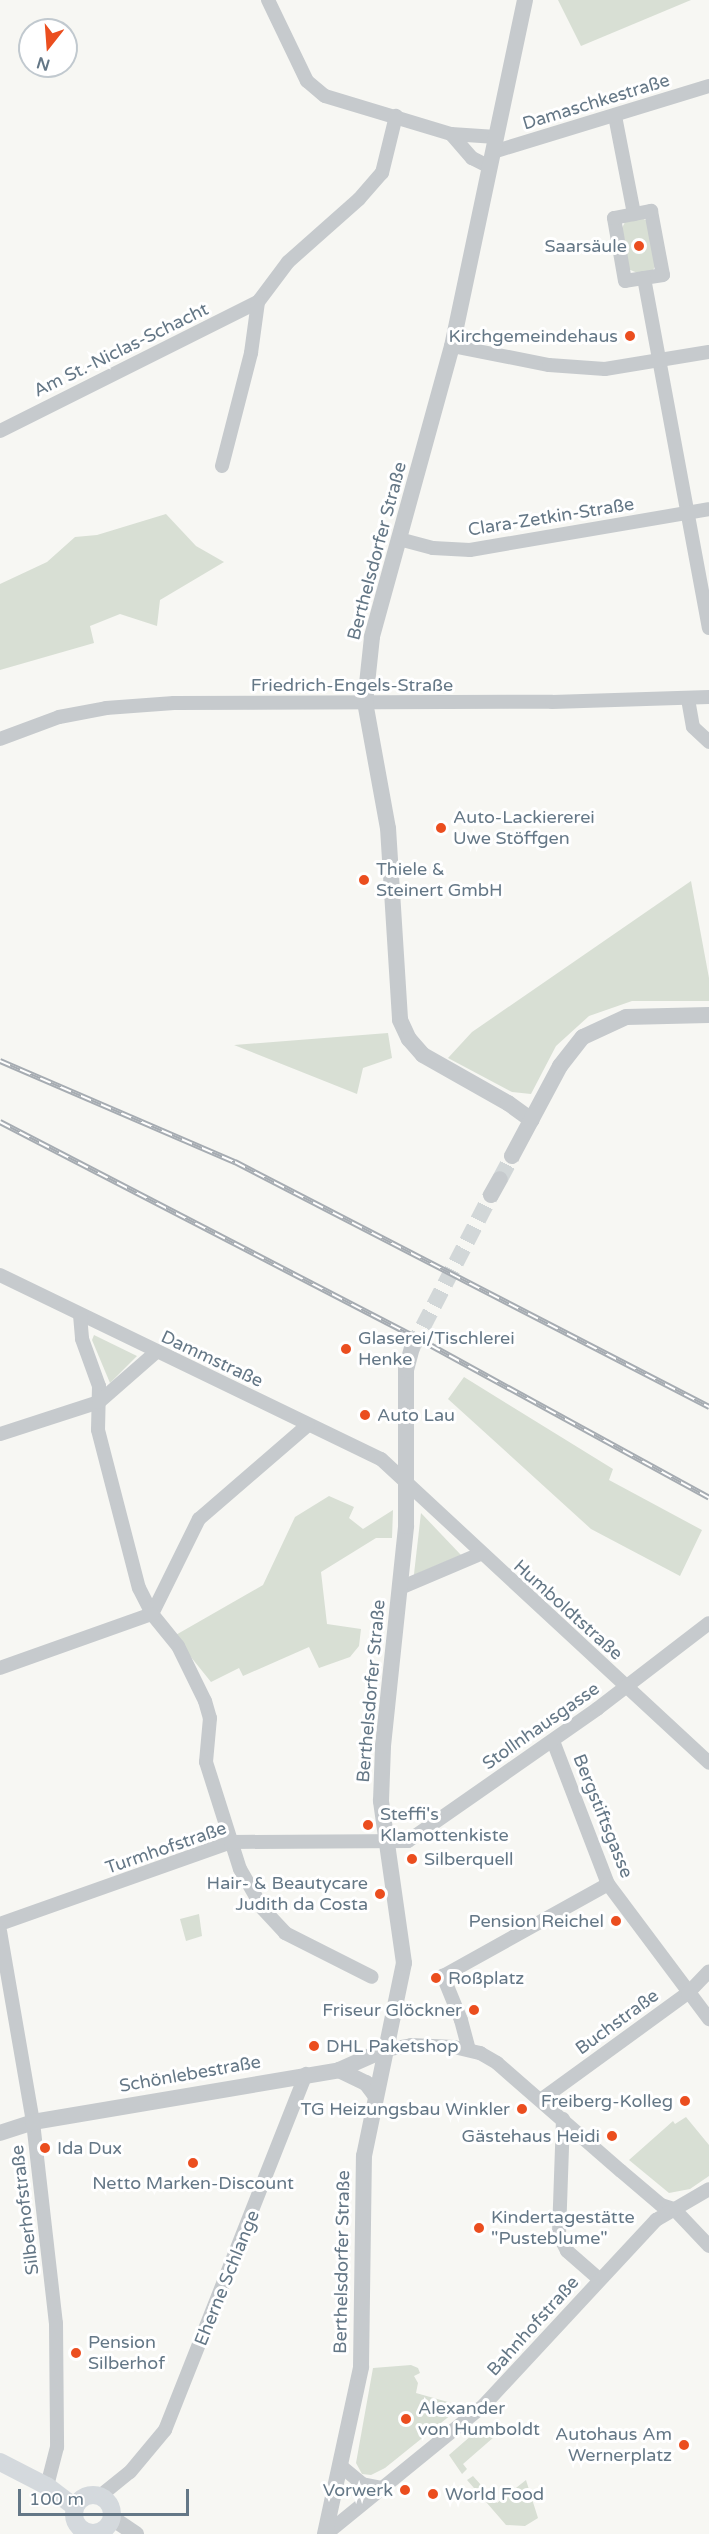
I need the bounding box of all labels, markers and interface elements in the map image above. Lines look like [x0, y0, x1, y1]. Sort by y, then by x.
north arrow [18, 18, 78, 78]
text: N [34, 52, 52, 75]
street label: Damaschkestraße [520, 69, 672, 135]
place label: Saarsäule [544, 235, 627, 257]
marker: Saarsäule [632, 239, 646, 253]
street label: Am St.-Niclas-Schacht [30, 298, 212, 402]
place label: Kirchgemeindehaus [448, 325, 618, 347]
marker: Kirchgemeindehaus [623, 329, 637, 343]
street label: Berthelsdorfer Straße [343, 460, 411, 642]
street label: Clara-Zetkin-Straße [466, 493, 636, 541]
street label: Friedrich-Engels-Straße [251, 674, 453, 696]
place label: Auto-Lackiererei Uwe Stöffgen [453, 807, 595, 850]
marker: Auto-Lackiererei Uwe Stöffgen [434, 821, 448, 835]
place label: Thiele & Steinert GmbH [376, 859, 503, 902]
marker: Thiele & Steinert GmbH [357, 873, 371, 887]
street label: Dammstraße [158, 1326, 266, 1392]
place label: Glaserei/Tischlerei Henke [358, 1328, 515, 1370]
marker: Glaserei/Tischlerei Henke [339, 1342, 353, 1356]
place label: Auto Lau [377, 1404, 455, 1426]
marker: Auto Lau [358, 1408, 372, 1422]
street label: Humboldtstraße [509, 1555, 627, 1665]
street label: Berthelsdorfer Straße [352, 1599, 390, 1783]
street label: Stollnhausgasse [478, 1678, 604, 1774]
street label: Bergstiftsgasse [568, 1751, 638, 1881]
place label: Steffi's Klamottenkiste [380, 1804, 509, 1846]
street label: Turmhofstraße [103, 1817, 229, 1879]
marker: Steffi's Klamottenkiste [361, 1818, 375, 1832]
place label: Silberquell [424, 1848, 514, 1870]
marker: Silberquell [405, 1852, 419, 1866]
place label: Hair- & Beautycare Judith da Costa [207, 1873, 368, 1916]
marker: Hair- & Beautycare Judith da Costa [373, 1887, 387, 1901]
place label: Pension Reichel [469, 1910, 604, 1932]
marker: Pension Reichel [609, 1914, 623, 1928]
place label: Roßplatz [448, 1967, 524, 1989]
marker: Roßplatz [429, 1971, 443, 1985]
street label: Buchstraße [571, 1985, 663, 2059]
place label: Friseur Glöckner [322, 1999, 462, 2021]
marker: Friseur Glöckner [467, 2003, 481, 2017]
place label: DHL Paketshop [326, 2035, 459, 2057]
marker: DHL Paketshop [307, 2039, 321, 2053]
street label: Schönlebestraße [118, 2051, 262, 2097]
place label: Freiberg-Kolleg [541, 2090, 673, 2112]
marker: Freiberg-Kolleg [678, 2094, 692, 2108]
place label: TG Heizungsbau Winkler [300, 2098, 510, 2120]
marker: TG Heizungsbau Winkler [515, 2102, 529, 2116]
place label: Gästehaus Heidi [462, 2125, 600, 2147]
marker: Gästehaus Heidi [605, 2129, 619, 2143]
place label: Ida Dux [57, 2137, 122, 2159]
marker: Ida Dux [38, 2141, 52, 2155]
street label: Silberhofstraße [6, 2144, 44, 2276]
marker: Netto Marken-Discount [186, 2156, 200, 2170]
street label: Berthelsdorfer Straße [330, 2170, 354, 2354]
place label: Netto Marken-Discount [92, 2172, 294, 2194]
street label: Eherne Schlange [190, 2207, 264, 2349]
place label: Kindertagestätte "Pusteblume" [491, 2207, 635, 2250]
marker: Kindertagestätte "Pusteblume" [472, 2221, 486, 2235]
street label: Bahnhofstraße [483, 2272, 583, 2380]
place label: Pension Silberhof [88, 2332, 165, 2374]
marker: Pension Silberhof [69, 2346, 83, 2360]
place label: Alexander von Humboldt [418, 2398, 540, 2440]
marker: Alexander von Humboldt [399, 2412, 413, 2426]
place label: Autohaus Am Wernerplatz [555, 2424, 672, 2466]
marker: Autohaus Am Wernerplatz [677, 2438, 691, 2452]
scale bar [21, 2477, 192, 2515]
place label: Vorwerk [323, 2479, 393, 2501]
marker: Vorwerk [398, 2483, 412, 2497]
place label: World Food [445, 2483, 544, 2505]
marker: World Food [426, 2487, 440, 2501]
text: 100 m [29, 2488, 84, 2510]

